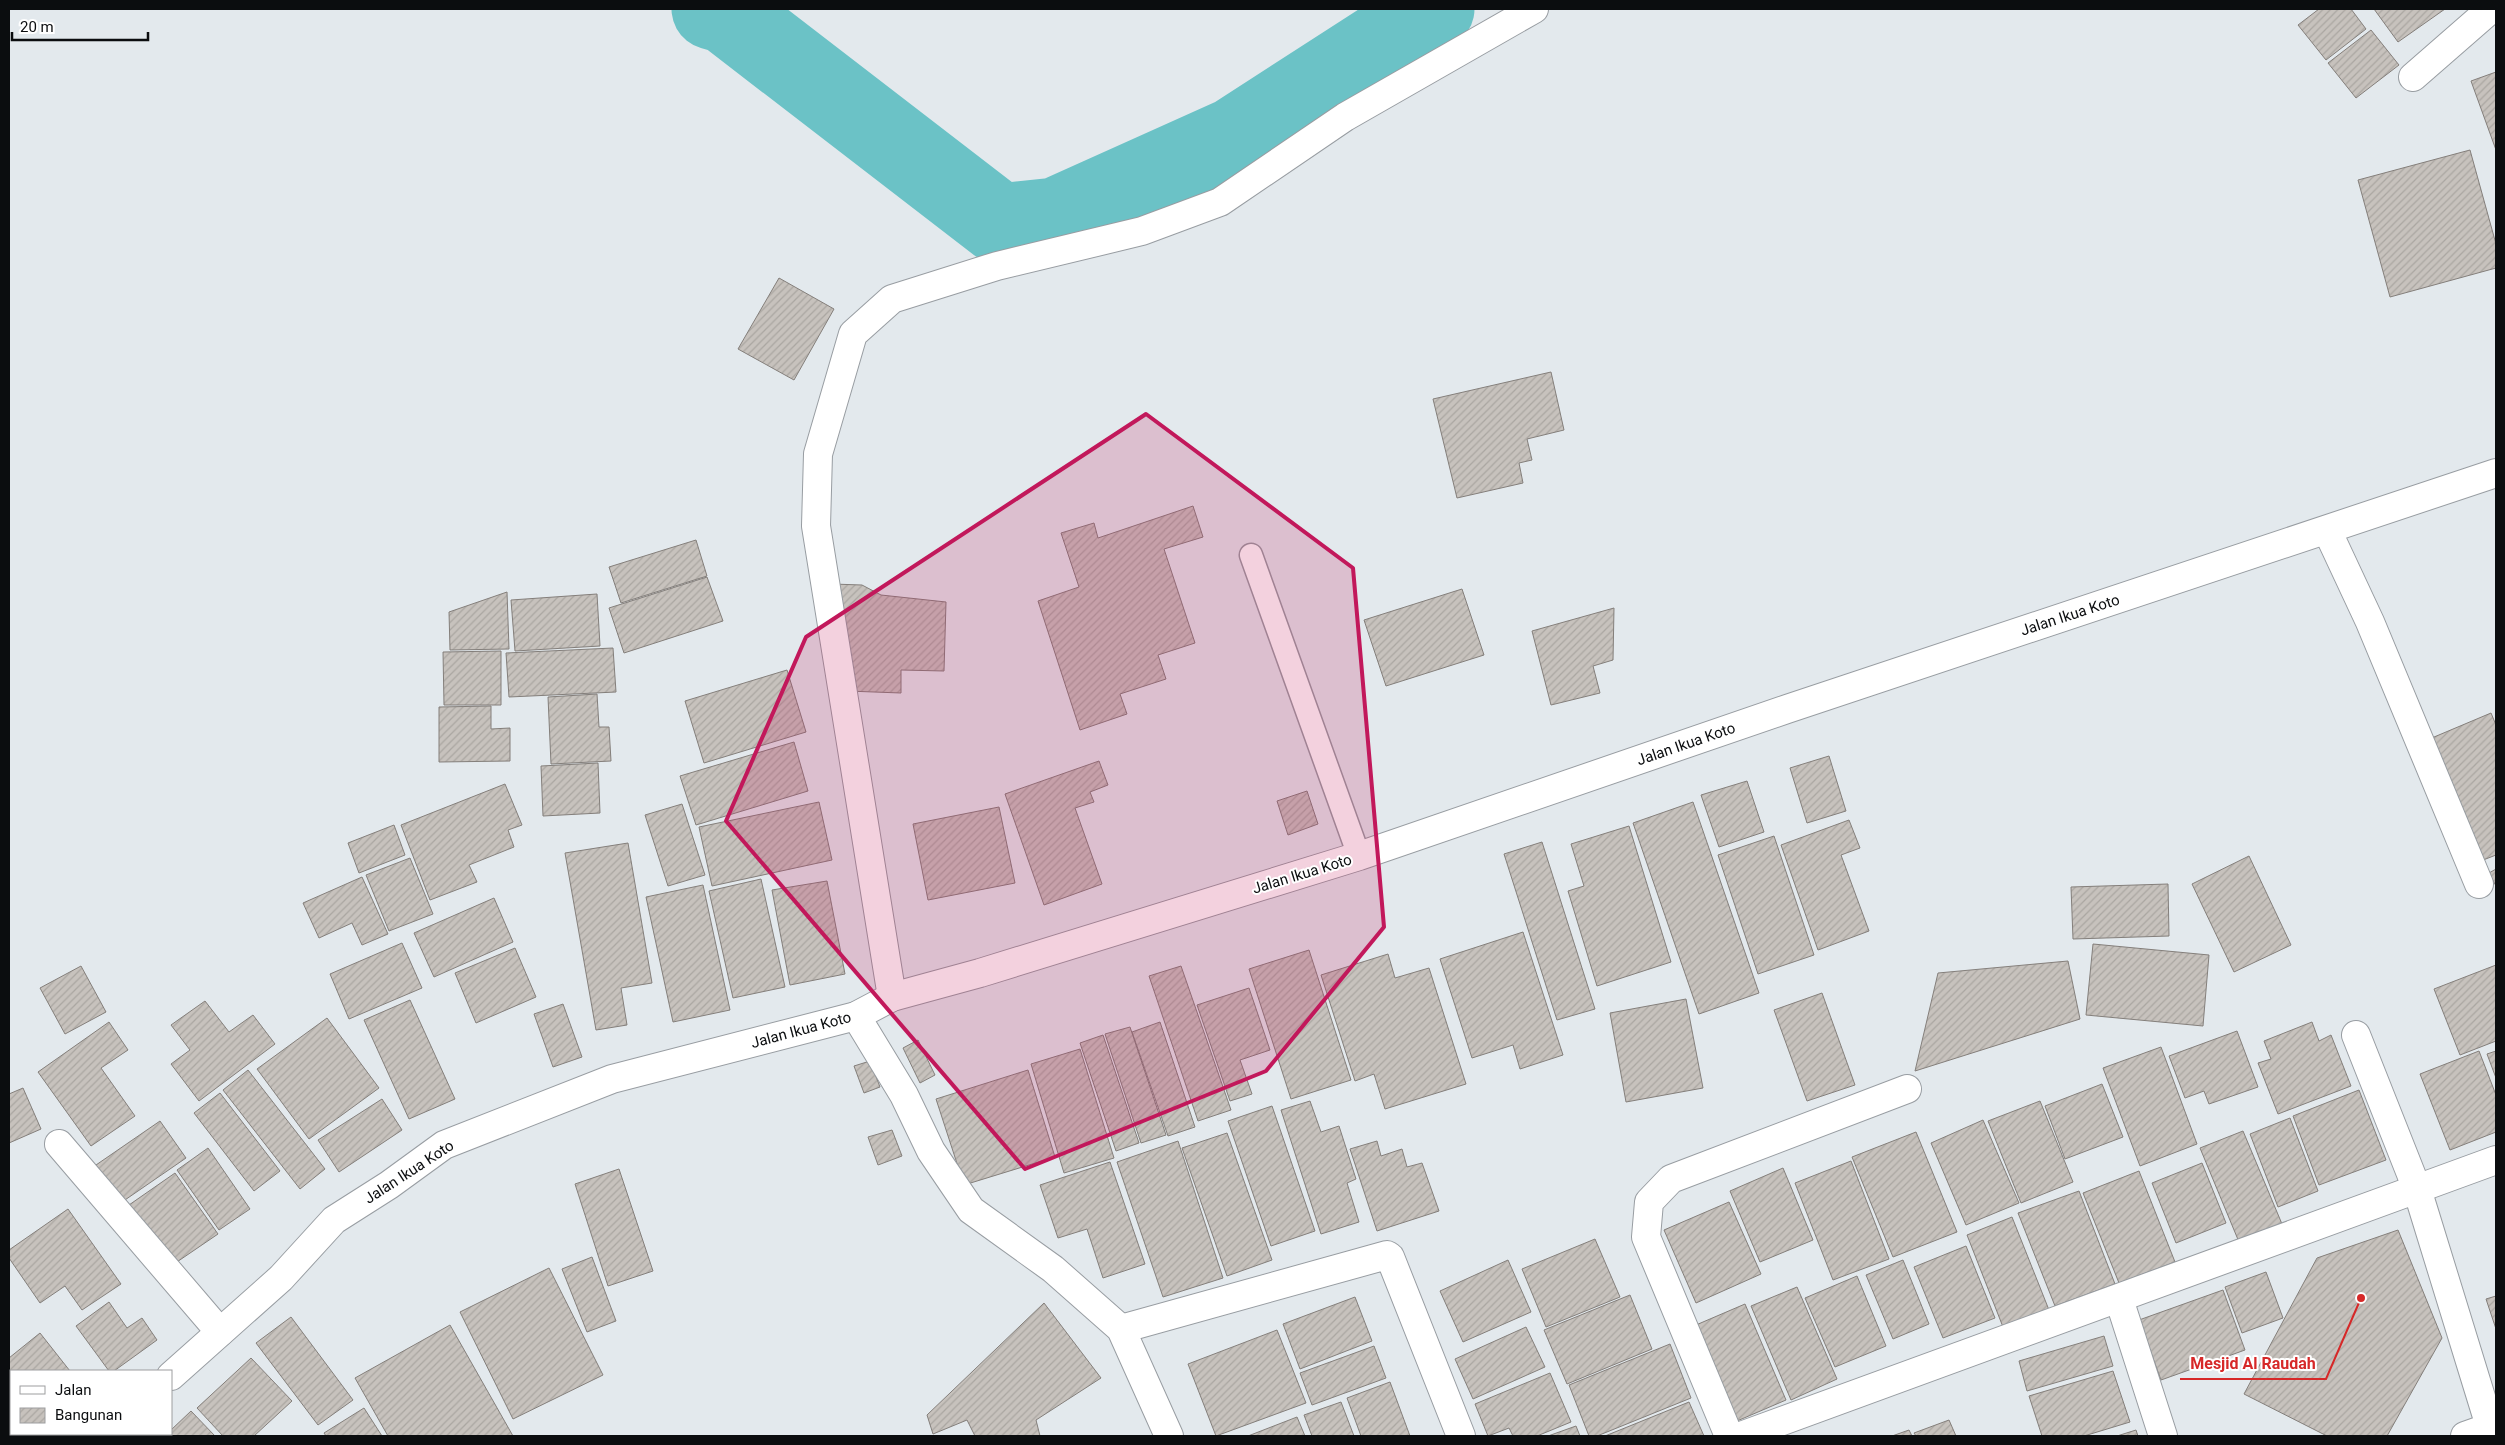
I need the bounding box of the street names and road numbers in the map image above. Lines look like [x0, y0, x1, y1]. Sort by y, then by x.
street label: Jalan Ikua Koto [2018, 590, 2122, 640]
street label: Jalan Ikua Koto [1634, 719, 1738, 769]
street label: Jalan Ikua Koto [1250, 850, 1354, 898]
street label: Jalan Ikua Koto [749, 1008, 853, 1052]
street label: Jalan Ikua Koto [361, 1136, 457, 1208]

